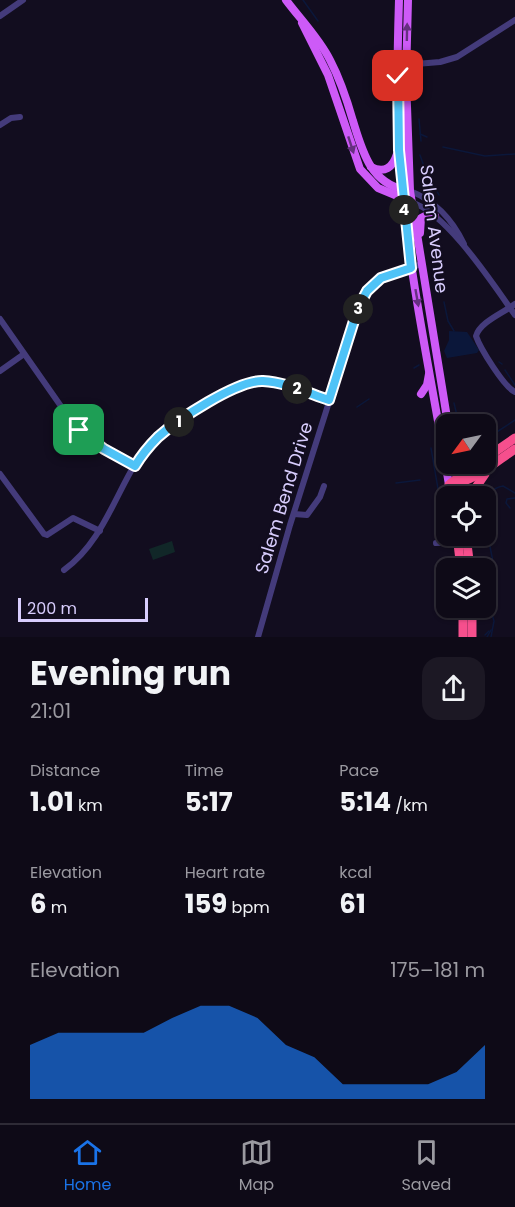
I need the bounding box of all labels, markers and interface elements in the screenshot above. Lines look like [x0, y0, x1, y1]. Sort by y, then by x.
one-way arrow [402, 23, 412, 42]
pin [372, 50, 423, 101]
icon: check [381, 59, 414, 92]
one-way arrow [347, 137, 357, 155]
street label: Salem Avenue [414, 163, 455, 295]
pin: 4 [389, 195, 419, 225]
text: 4 [399, 198, 409, 221]
one-way arrow [413, 289, 422, 308]
pin: 3 [343, 294, 373, 324]
text: 3 [353, 297, 363, 320]
pin: 2 [282, 374, 312, 404]
text: 2 [292, 377, 302, 400]
pin [53, 404, 104, 455]
pin: 1 [164, 407, 194, 437]
text: 1 [176, 410, 182, 433]
icon: arrive [62, 413, 95, 446]
north arrow [436, 414, 496, 474]
map controls [436, 414, 496, 618]
street label: Salem Bend Drive [249, 419, 318, 577]
button: locate [436, 486, 496, 546]
button: layers [436, 558, 496, 618]
scale bar [18, 595, 148, 622]
text: 200 m [27, 597, 77, 620]
text: Evening run [30, 650, 231, 697]
button: share [422, 657, 485, 720]
text: 21:01 [30, 697, 71, 725]
text: Distance [30, 759, 100, 782]
text: Time [185, 759, 224, 782]
text: Pace [339, 759, 379, 782]
text: 1.01 [30, 784, 74, 820]
text: 5:17 [185, 784, 233, 820]
text: 5:14 [339, 784, 391, 820]
text: km [74, 794, 103, 817]
text: /km [391, 794, 428, 817]
text: Elevation [30, 861, 102, 884]
text: Heart rate [185, 861, 265, 884]
text: kcal [339, 861, 372, 884]
text: 6 [30, 886, 47, 922]
text: 159 [185, 886, 227, 922]
text: 61 [339, 886, 366, 922]
text: m [47, 896, 67, 919]
text: bpm [227, 896, 270, 919]
text: Elevation [30, 956, 120, 984]
text: 175–181 m [390, 956, 485, 984]
tab: Home [64, 1136, 111, 1197]
tab: Map [239, 1136, 274, 1197]
tab: Saved [401, 1136, 451, 1197]

